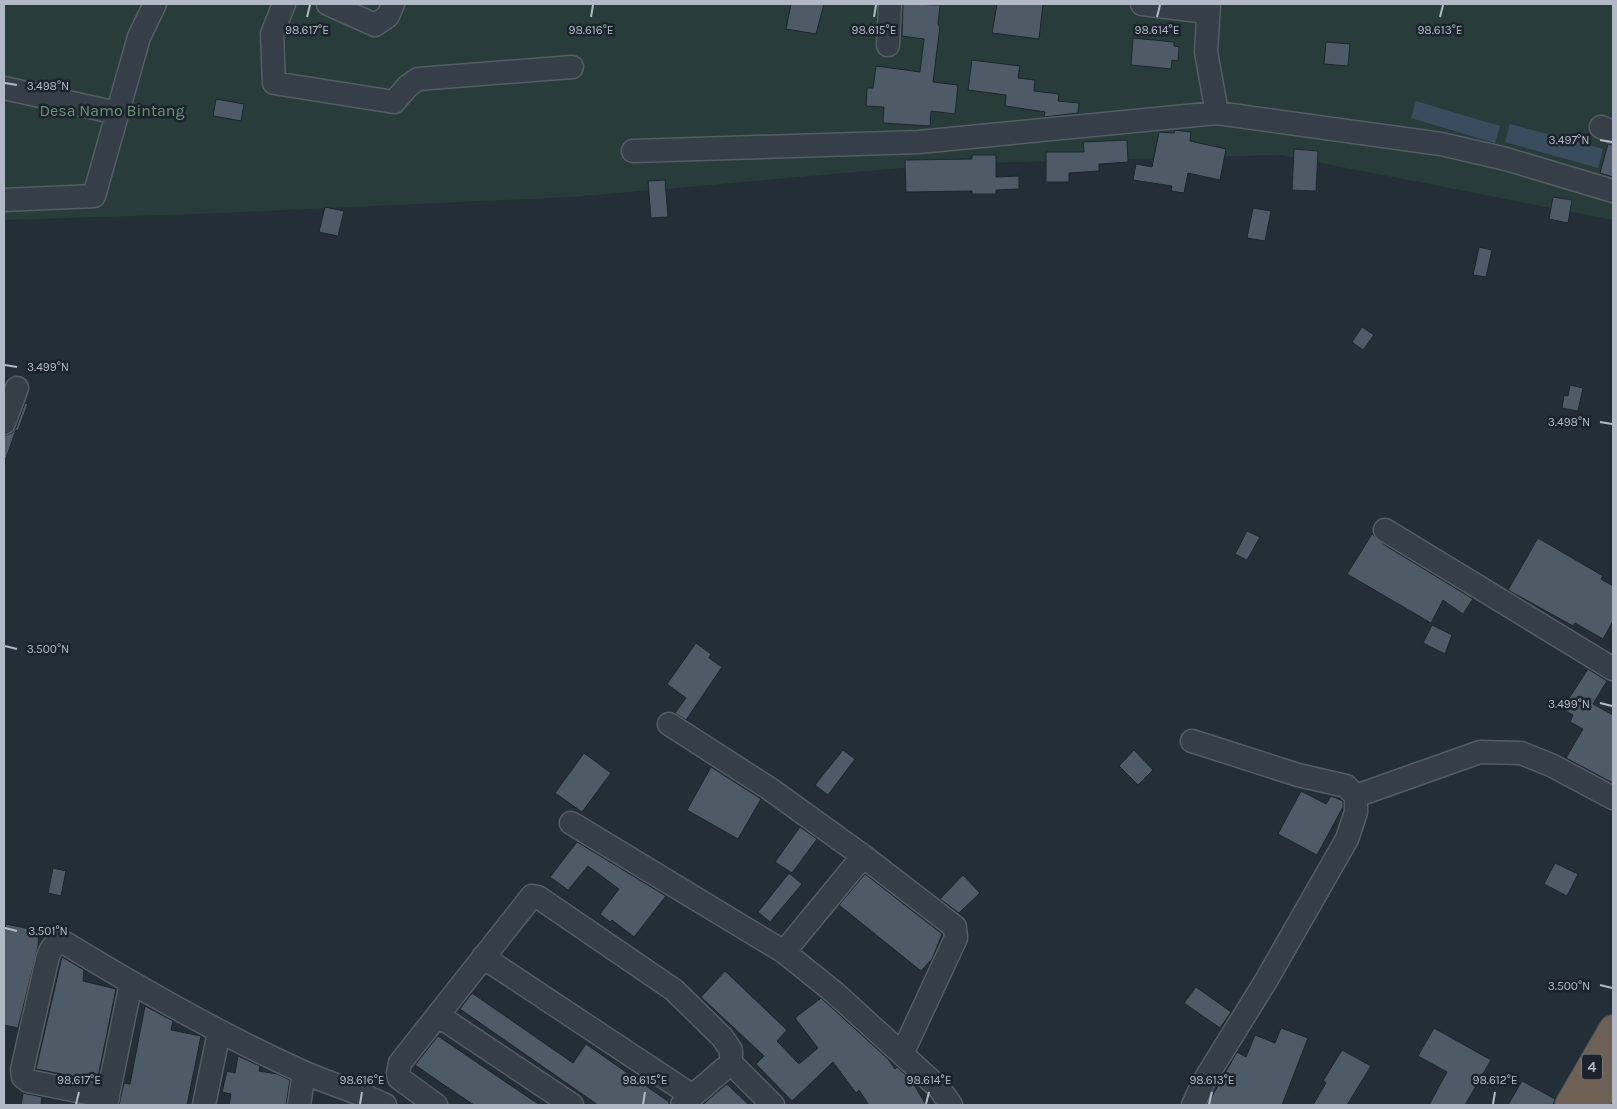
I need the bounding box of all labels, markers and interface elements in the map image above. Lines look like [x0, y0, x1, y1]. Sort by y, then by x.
text: 98.617°E [285, 23, 329, 37]
text: 98.616°E [568, 23, 614, 37]
text: 98.615°E [852, 23, 896, 37]
text: 98.614°E [1135, 23, 1179, 37]
text: 98.613°E [1417, 23, 1463, 37]
text: 3.498°N [27, 79, 69, 93]
park label: Desa Namo Bintang [40, 101, 184, 120]
text: 3.497°N [1549, 133, 1589, 147]
text: 3.499°N [27, 360, 69, 374]
text: 3.498°N [1548, 415, 1590, 429]
text: 3.500°N [27, 642, 69, 656]
text: 3.499°N [1548, 697, 1590, 711]
text: 3.501°N [28, 924, 68, 938]
text: 3.500°N [1548, 979, 1590, 993]
road number: 4 [1582, 1054, 1602, 1080]
text: 98.617°E [57, 1073, 101, 1087]
text: 98.616°E [339, 1073, 385, 1087]
text: 98.615°E [623, 1073, 667, 1087]
text: 98.614°E [907, 1073, 951, 1087]
text: 98.613°E [1189, 1073, 1235, 1087]
text: 98.612°E [1472, 1073, 1518, 1087]

